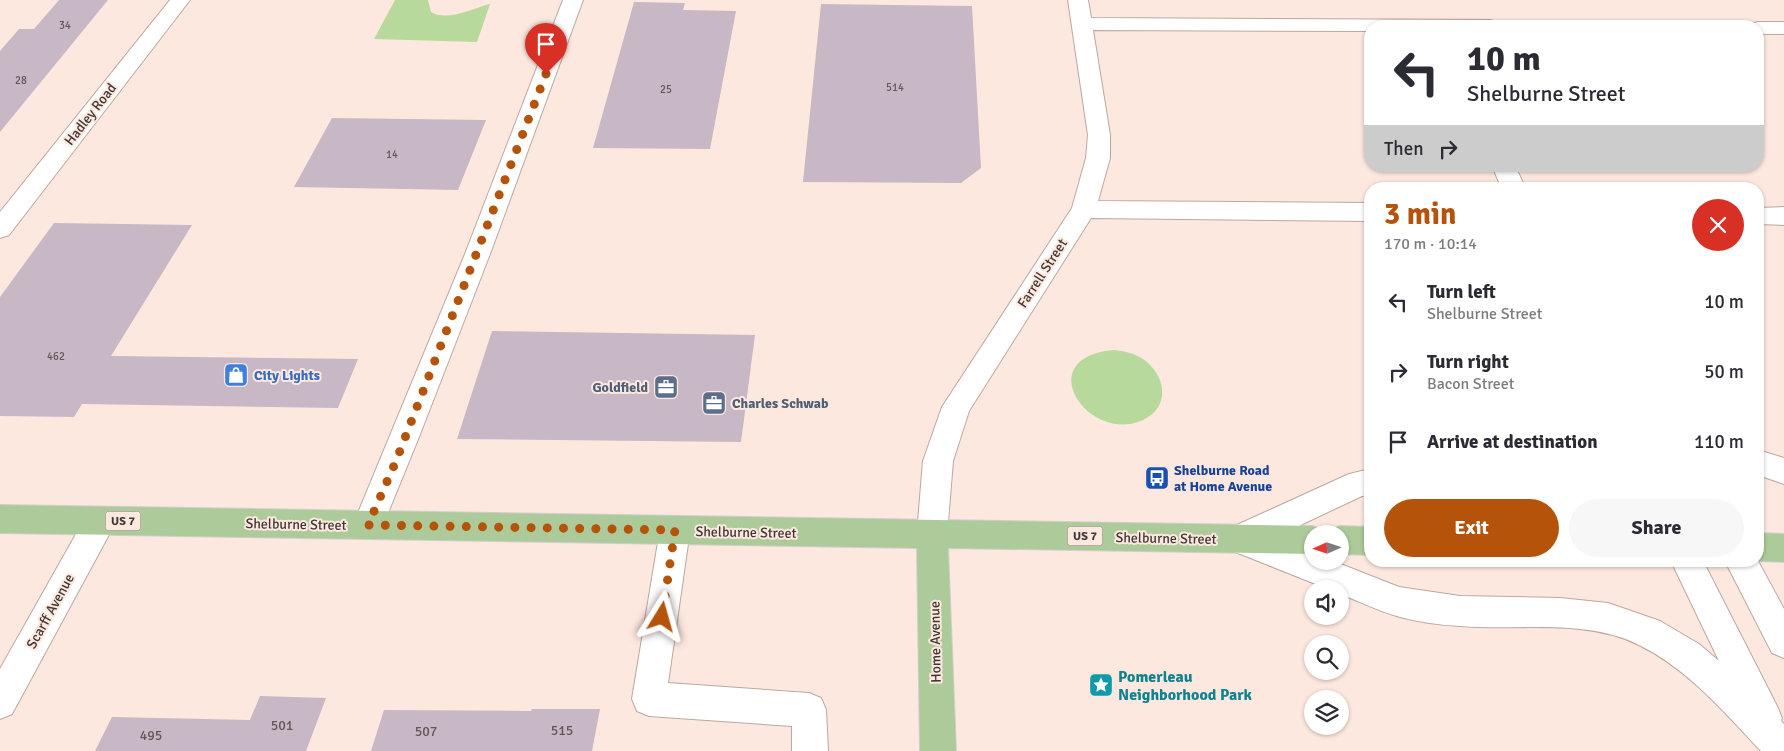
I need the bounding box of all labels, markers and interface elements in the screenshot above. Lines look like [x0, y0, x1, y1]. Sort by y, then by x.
house number: 34 [59, 19, 71, 32]
pin [525, 23, 567, 74]
icon: arrive [532, 30, 560, 58]
text: 10 m [1467, 37, 1541, 80]
icon: left [1384, 40, 1449, 105]
house number: 28 [15, 74, 27, 87]
street label: Hadley Road [61, 80, 120, 149]
text: Shelburne Street [1467, 80, 1626, 107]
house number: 514 [886, 81, 904, 94]
house number: 25 [660, 83, 672, 96]
icon: right [1434, 135, 1462, 163]
text: Then [1384, 137, 1424, 161]
house number: 14 [386, 148, 398, 161]
text: 3 min [1384, 196, 1456, 233]
button: close [1692, 199, 1744, 251]
text: 170 m · 10:14 [1384, 234, 1477, 254]
street label: Farrell Street [1014, 236, 1071, 311]
text: Turn left [1427, 280, 1496, 304]
icon: left [1384, 288, 1412, 316]
text: 10 m [1704, 290, 1744, 314]
text: Shelburne Street [1427, 304, 1542, 324]
house number: 462 [47, 350, 65, 363]
text: Turn right [1427, 350, 1509, 374]
icon: right [1384, 358, 1412, 386]
text: 50 m [1704, 360, 1744, 384]
shop icon: City Lights [223, 362, 249, 388]
place label: City Lights [254, 367, 320, 384]
office icon: Goldfield [653, 374, 679, 400]
text: Bacon Street [1427, 374, 1514, 394]
place label: Goldfield [592, 379, 648, 396]
office icon: Charles Schwab [701, 390, 727, 416]
place label: Charles Schwab [732, 395, 829, 412]
icon: arrive [1384, 428, 1412, 456]
text: Arrive at destination [1427, 430, 1598, 454]
text: 110 m [1694, 430, 1744, 454]
place label: Shelburne Road at Home Avenue [1174, 462, 1272, 495]
bus stop icon: Shelburne Road at Home Avenue [1144, 465, 1170, 491]
button: Exit [1384, 499, 1559, 557]
button: Share [1569, 499, 1744, 557]
road number: US 7 [106, 512, 140, 530]
street label: Shelburne Street [245, 515, 347, 534]
street label: Shelburne Street [695, 523, 797, 542]
north arrow [1304, 525, 1349, 570]
map controls [1304, 525, 1349, 735]
road number: US 7 [1068, 526, 1102, 546]
street label: Shelburne Street [1115, 529, 1217, 548]
street label: Scarff Avenue [23, 571, 78, 652]
button: sound [1304, 580, 1349, 625]
position arrow [635, 590, 687, 642]
street label: Home Avenue [926, 601, 945, 683]
button: search [1304, 635, 1349, 680]
place label: Pomerleau Neighborhood Park [1118, 667, 1253, 705]
place icon: Pomerleau Neighborhood Park [1088, 672, 1114, 698]
button: layers [1304, 690, 1349, 735]
house number: 501 [271, 717, 293, 734]
house number: 515 [551, 722, 573, 739]
house number: 507 [415, 723, 437, 740]
house number: 495 [140, 727, 162, 744]

